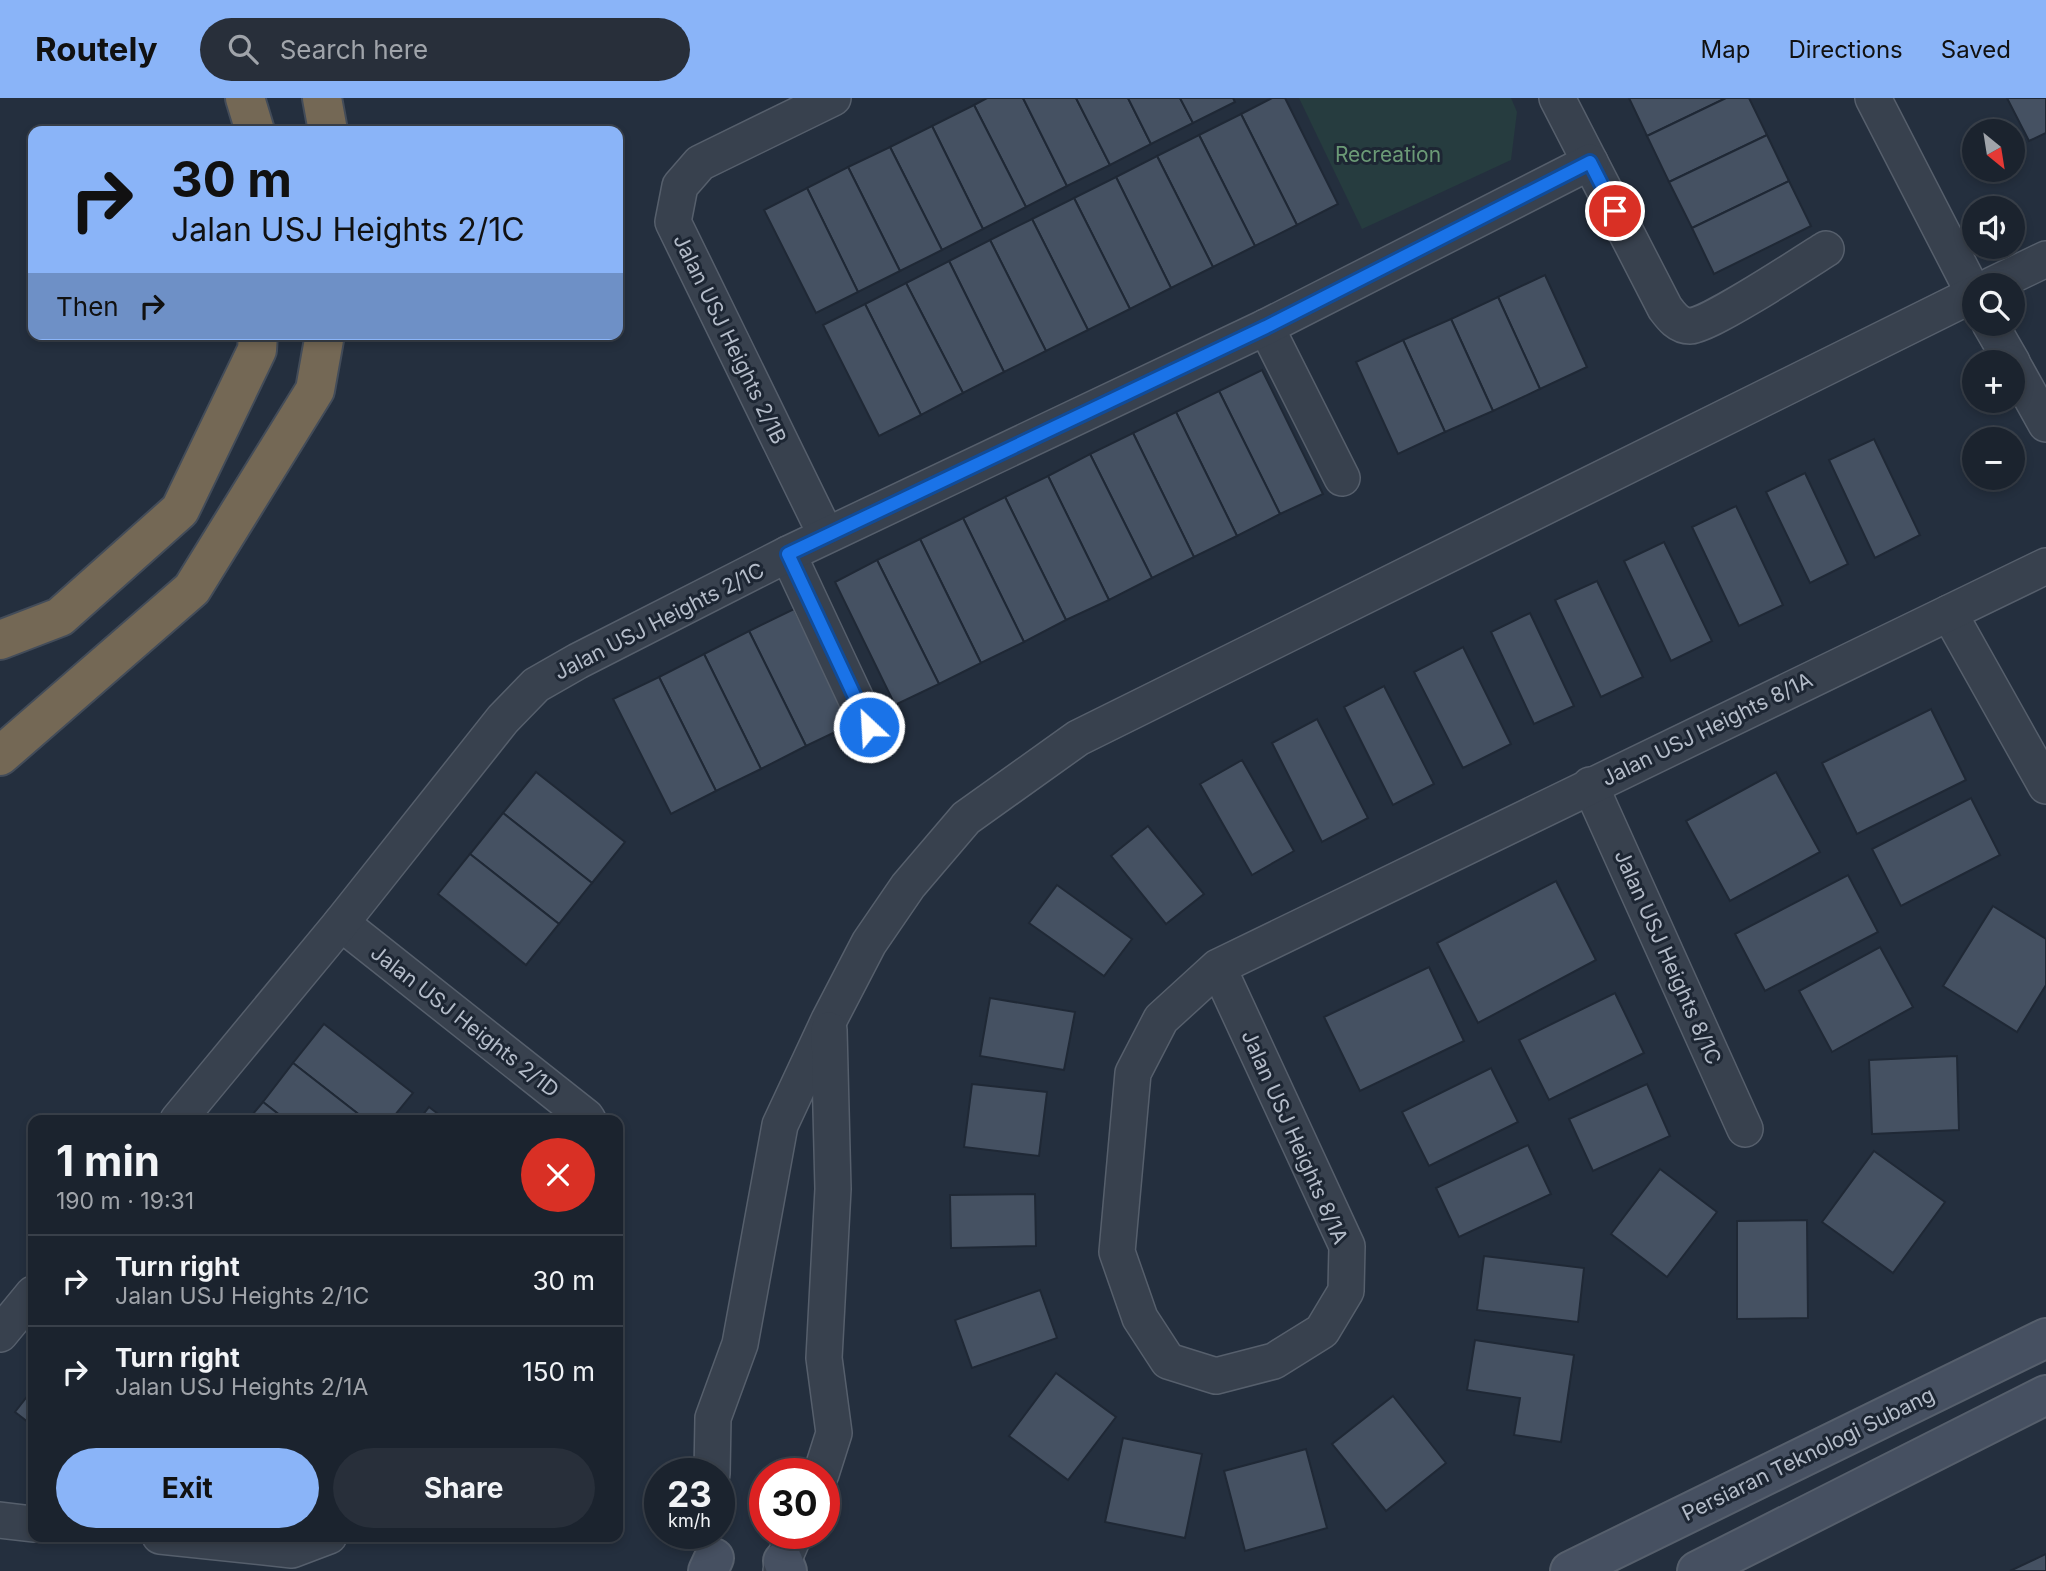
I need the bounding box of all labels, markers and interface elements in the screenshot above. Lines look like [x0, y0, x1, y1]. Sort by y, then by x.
search box [200, 18, 690, 81]
text: Routely [35, 29, 158, 69]
icon: search [224, 30, 262, 68]
text: Search here [280, 34, 428, 65]
text: Map [1701, 35, 1750, 64]
text: Directions [1788, 35, 1903, 64]
text: Saved [1941, 35, 2011, 64]
north arrow [1962, 119, 2025, 182]
map controls [1962, 119, 2025, 490]
park label: Recreation [1335, 142, 1441, 167]
text: 30 m [171, 150, 292, 209]
icon: right [56, 154, 147, 245]
pin [1585, 181, 1645, 241]
icon: arrive [1596, 192, 1634, 230]
button: sound [1962, 196, 2025, 259]
text: Jalan USJ Heights 2/1C [171, 210, 525, 249]
street label: Jalan USJ Heights 2/1B [668, 230, 792, 448]
button: search [1962, 273, 2025, 336]
icon: right [133, 287, 171, 325]
text: Then [56, 291, 119, 322]
button: + [1962, 350, 2025, 413]
button: − [1962, 427, 2025, 490]
street label: Jalan USJ Heights 2/1C [550, 557, 768, 685]
street label: Jalan USJ Heights 8/1A [1598, 667, 1816, 791]
position arrow [832, 690, 906, 764]
street label: Jalan USJ Heights 8/1C [1609, 846, 1727, 1068]
street label: Jalan USJ Heights 2/1D [366, 940, 564, 1102]
street label: Jalan USJ Heights 8/1A [1237, 1026, 1353, 1248]
text: 1 min [56, 1135, 160, 1186]
button: close [521, 1138, 595, 1212]
text: 190 m · 19:31 [56, 1187, 194, 1215]
text: Turn right [115, 1251, 240, 1282]
icon: right [56, 1262, 94, 1300]
text: 30 m [532, 1265, 595, 1296]
text: Jalan USJ Heights 2/1C [115, 1282, 369, 1310]
text: Turn right [115, 1342, 240, 1373]
icon: right [56, 1353, 94, 1391]
text: 150 m [522, 1356, 595, 1387]
text: Jalan USJ Heights 2/1A [115, 1373, 368, 1401]
street label: Persiaran Teknologi Subang [1678, 1382, 1938, 1526]
button: Exit [56, 1448, 319, 1528]
button: Share [333, 1448, 595, 1528]
speed limit sign: 30 [749, 1458, 840, 1549]
text: 23 [667, 1473, 712, 1515]
text: km/h [668, 1510, 711, 1531]

